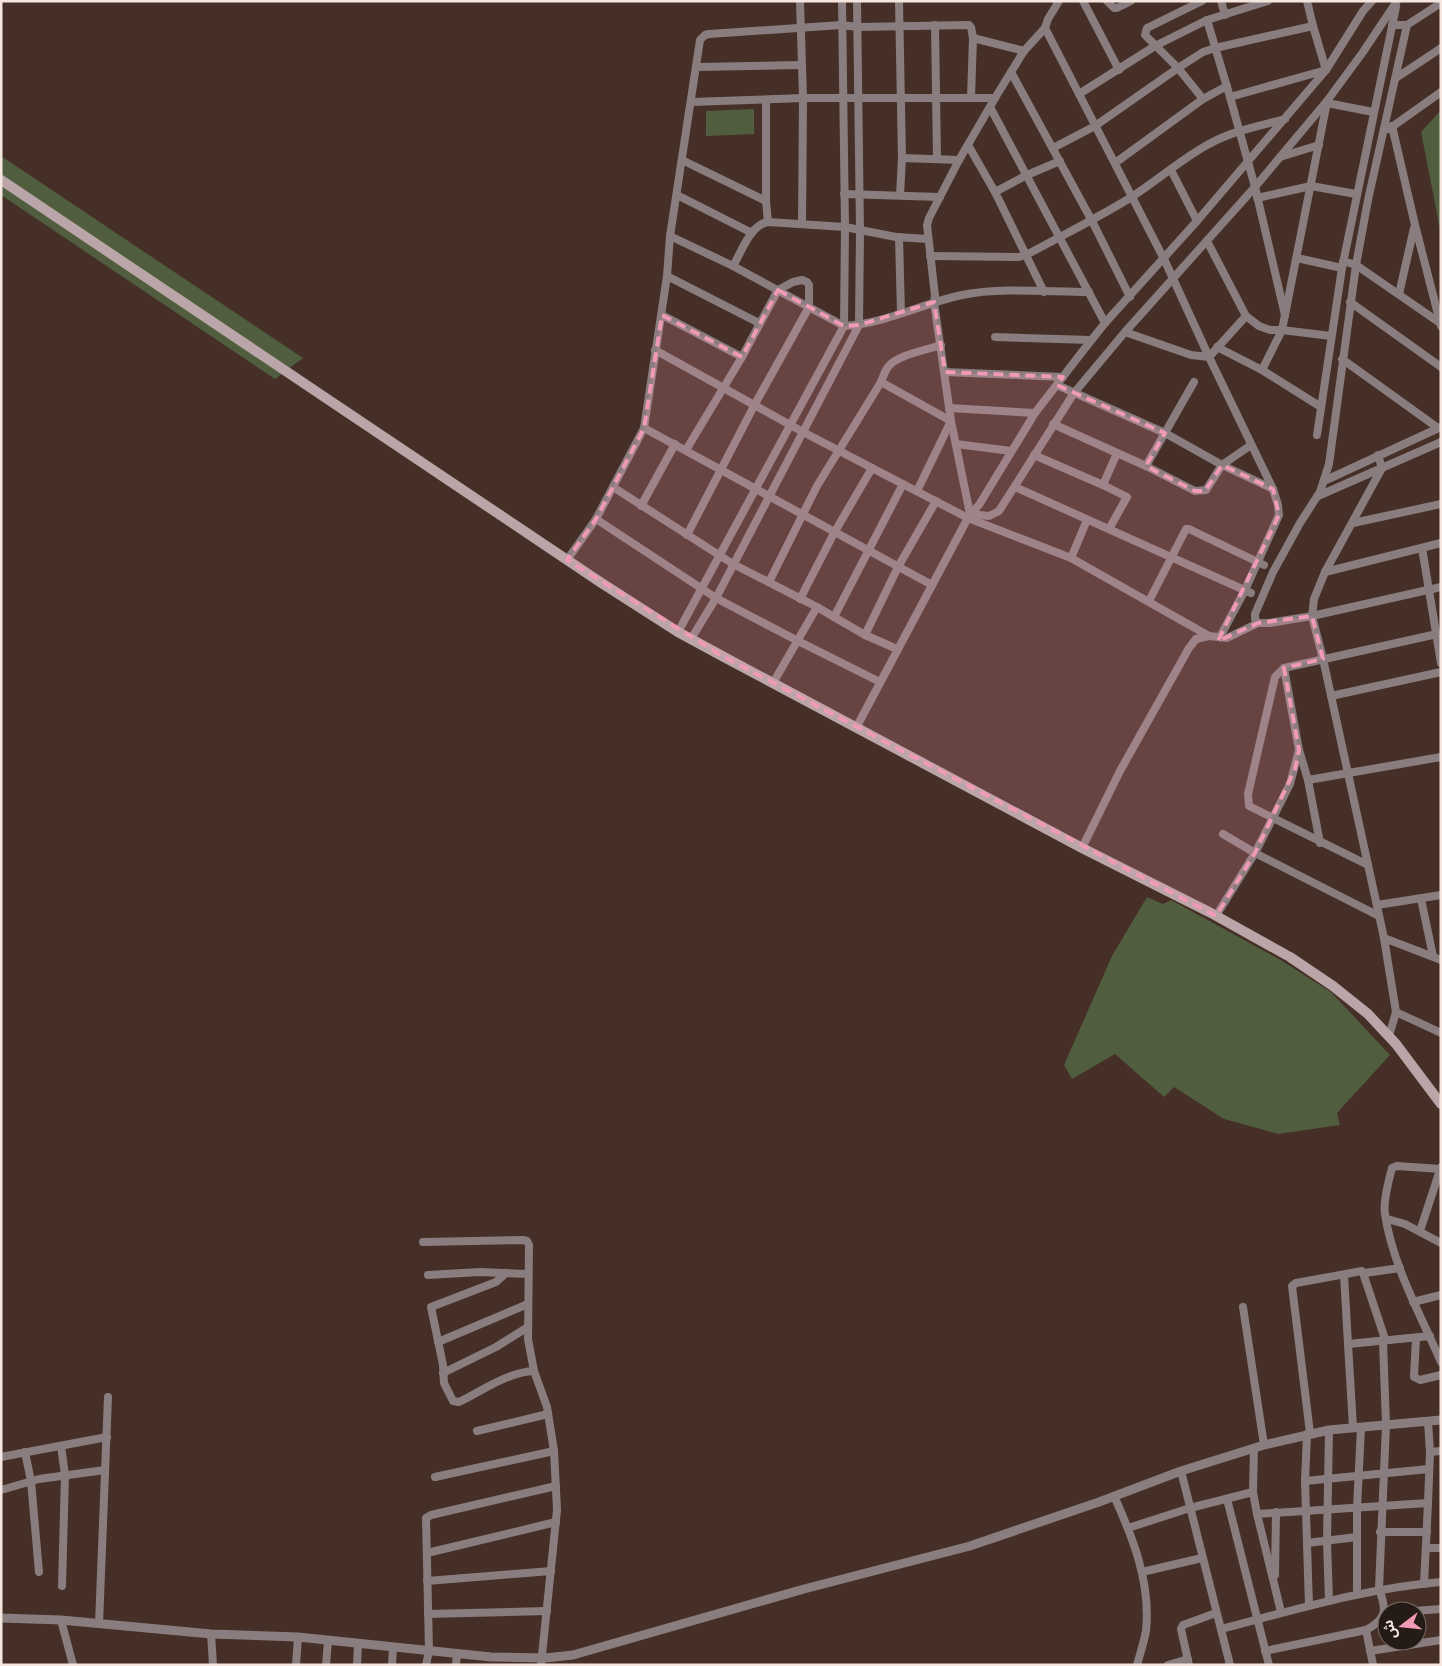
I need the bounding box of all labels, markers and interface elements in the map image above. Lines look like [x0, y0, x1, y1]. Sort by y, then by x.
north arrow [1377, 1601, 1427, 1651]
text: ش [1378, 1618, 1401, 1641]

